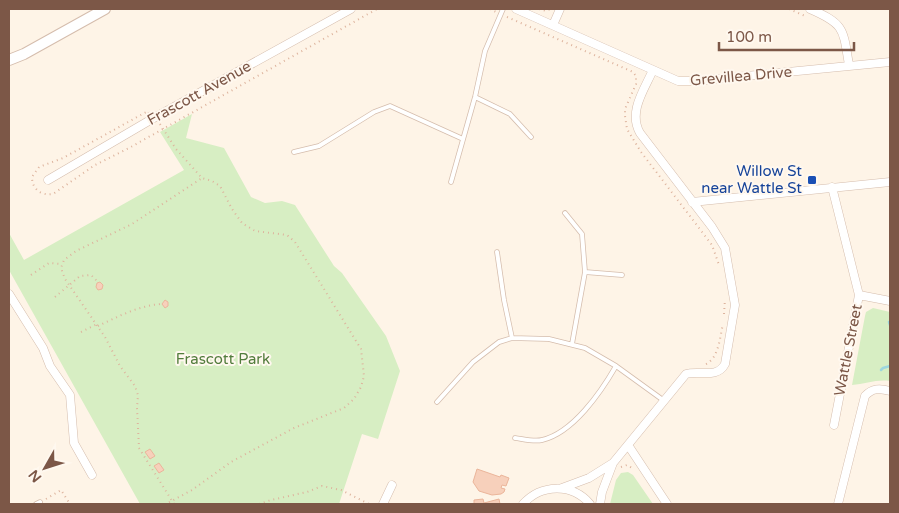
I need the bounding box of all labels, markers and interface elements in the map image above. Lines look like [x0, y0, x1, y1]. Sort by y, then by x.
scale bar [719, 20, 854, 52]
text: 100 m [726, 28, 772, 46]
street label: Frascott Avenue [144, 57, 254, 129]
street label: Grevillea Drive [689, 63, 793, 89]
place label: Willow St near Wattle St [701, 162, 802, 197]
marker: Willow St near Wattle St [806, 174, 818, 186]
street label: Wattle Street [830, 302, 866, 398]
park label: Frascott Park [176, 350, 270, 368]
north arrow [20, 443, 70, 493]
text: N [25, 466, 45, 486]

